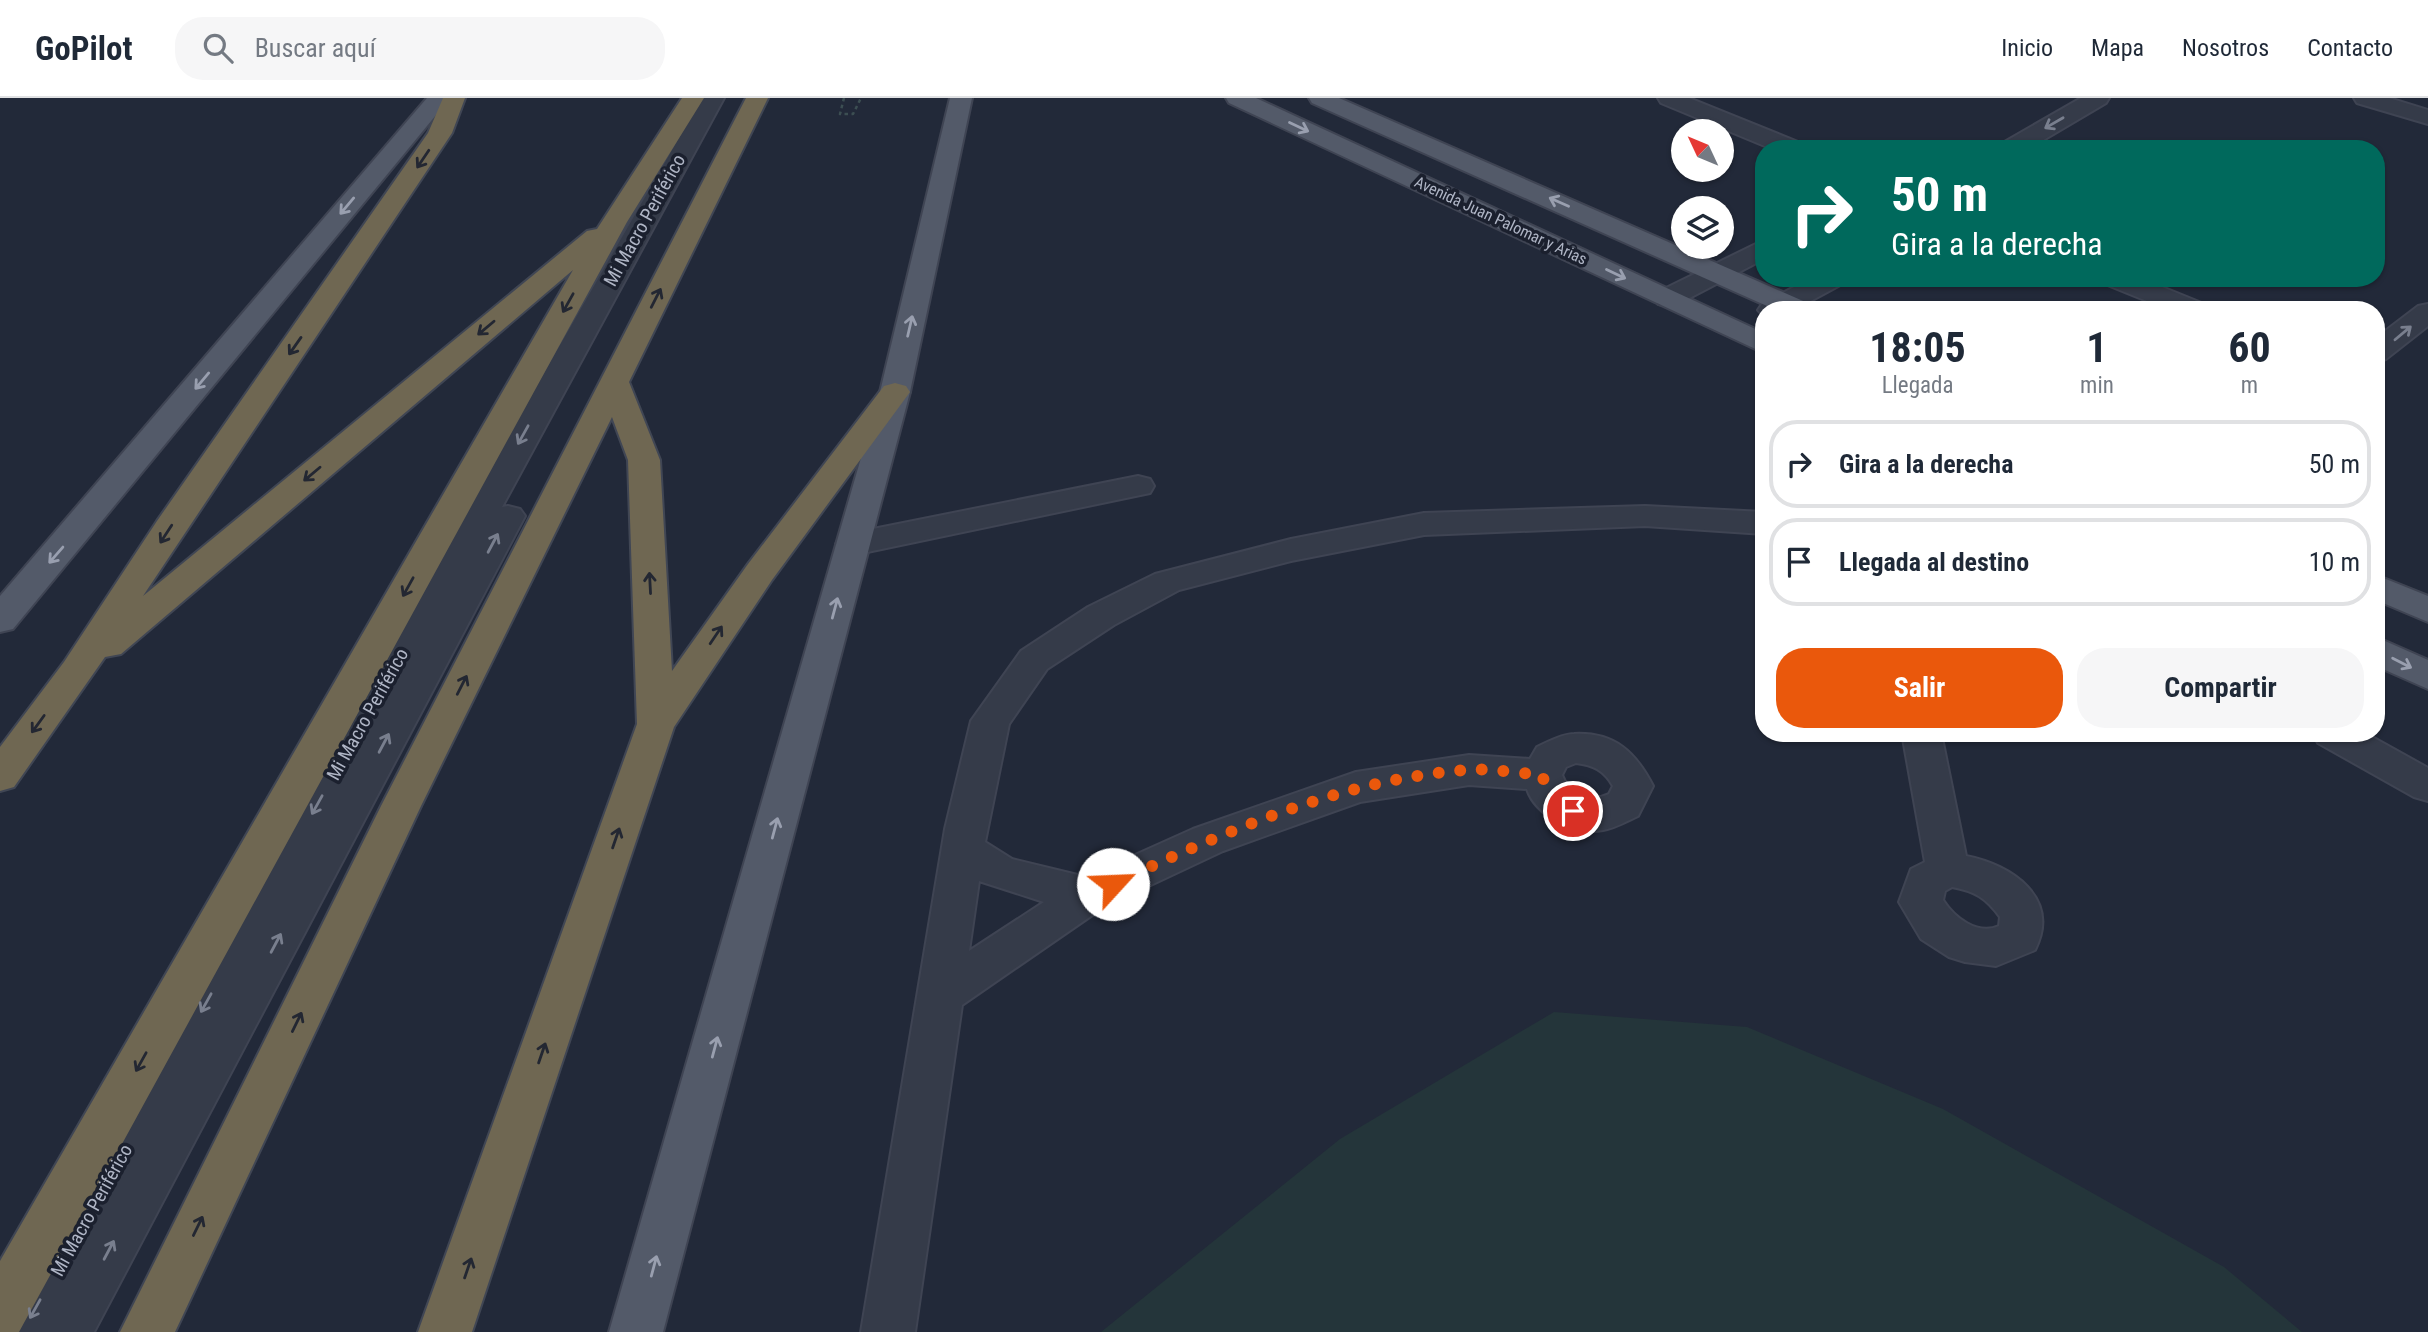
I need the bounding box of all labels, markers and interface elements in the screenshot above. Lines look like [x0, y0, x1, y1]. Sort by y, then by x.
search box [175, 17, 665, 80]
text: GoPilot [35, 29, 133, 68]
icon: search [199, 29, 237, 67]
text: Buscar aquí [255, 33, 376, 63]
text: Inicio [2001, 34, 2053, 62]
text: Mapa [2091, 34, 2144, 62]
text: Nosotros [2182, 34, 2269, 62]
text: Contacto [2307, 34, 2393, 62]
one-way arrow [2044, 117, 2065, 130]
north arrow [1671, 119, 1734, 182]
map controls [1671, 119, 1734, 259]
one-way arrow [1288, 121, 1309, 134]
one-way arrow [416, 148, 430, 168]
street label: Mi Macro Periférico [599, 150, 690, 290]
text: 50 m [1891, 166, 1988, 223]
icon: right [1776, 168, 1867, 259]
street label: Avenida Juan Palomar y Arias [1412, 172, 1590, 269]
one-way arrow [1548, 195, 1570, 208]
one-way arrow [340, 196, 355, 214]
button: layers [1671, 196, 1734, 259]
text: Gira a la derecha [1891, 225, 2103, 263]
one-way arrow [1605, 268, 1627, 281]
one-way arrow [649, 288, 663, 309]
one-way arrow [561, 292, 575, 312]
one-way arrow [904, 315, 918, 338]
one-way arrow [478, 320, 496, 336]
text: 18:05 [1869, 323, 1966, 372]
text: 1 [2086, 323, 2108, 372]
text: 60 [2228, 323, 2271, 372]
one-way arrow [2393, 325, 2411, 341]
one-way arrow [288, 336, 302, 355]
one-way arrow [194, 371, 210, 389]
text: Llegada [1882, 372, 1953, 399]
text: min [2080, 372, 2114, 399]
text: m [2241, 372, 2258, 399]
one-way arrow [516, 424, 529, 445]
icon: right [1780, 445, 1818, 483]
text: Gira a la derecha [1839, 449, 2013, 479]
text: 50 m [2309, 449, 2360, 479]
one-way arrow [303, 466, 321, 482]
one-way arrow [158, 523, 172, 543]
one-way arrow [487, 533, 500, 554]
icon: arrive [1780, 543, 1818, 581]
one-way arrow [48, 546, 64, 564]
text: Llegada al destino [1839, 547, 2029, 577]
text: 10 m [2309, 547, 2360, 577]
one-way arrow [643, 571, 656, 594]
one-way arrow [401, 576, 415, 596]
one-way arrow [830, 597, 843, 619]
one-way arrow [709, 626, 723, 645]
street label: Mi Macro Periférico [322, 644, 413, 784]
button: Salir [1776, 648, 2063, 728]
button: Compartir [2077, 648, 2364, 728]
one-way arrow [2391, 656, 2412, 670]
one-way arrow [455, 675, 469, 696]
one-way arrow [31, 714, 46, 732]
one-way arrow [378, 733, 392, 754]
pin [1543, 781, 1603, 841]
icon: arrive [1554, 792, 1592, 830]
one-way arrow [310, 794, 324, 814]
one-way arrow [769, 817, 782, 839]
one-way arrow [611, 827, 623, 849]
position arrow [1076, 847, 1150, 921]
one-way arrow [270, 933, 283, 954]
one-way arrow [199, 993, 213, 1013]
one-way arrow [291, 1012, 304, 1033]
one-way arrow [709, 1036, 722, 1058]
one-way arrow [537, 1042, 549, 1064]
one-way arrow [134, 1052, 148, 1072]
street label: Mi Macro Periférico [46, 1140, 137, 1280]
one-way arrow [191, 1216, 205, 1237]
one-way arrow [102, 1241, 116, 1261]
one-way arrow [648, 1255, 661, 1278]
one-way arrow [463, 1257, 475, 1279]
one-way arrow [28, 1298, 41, 1319]

